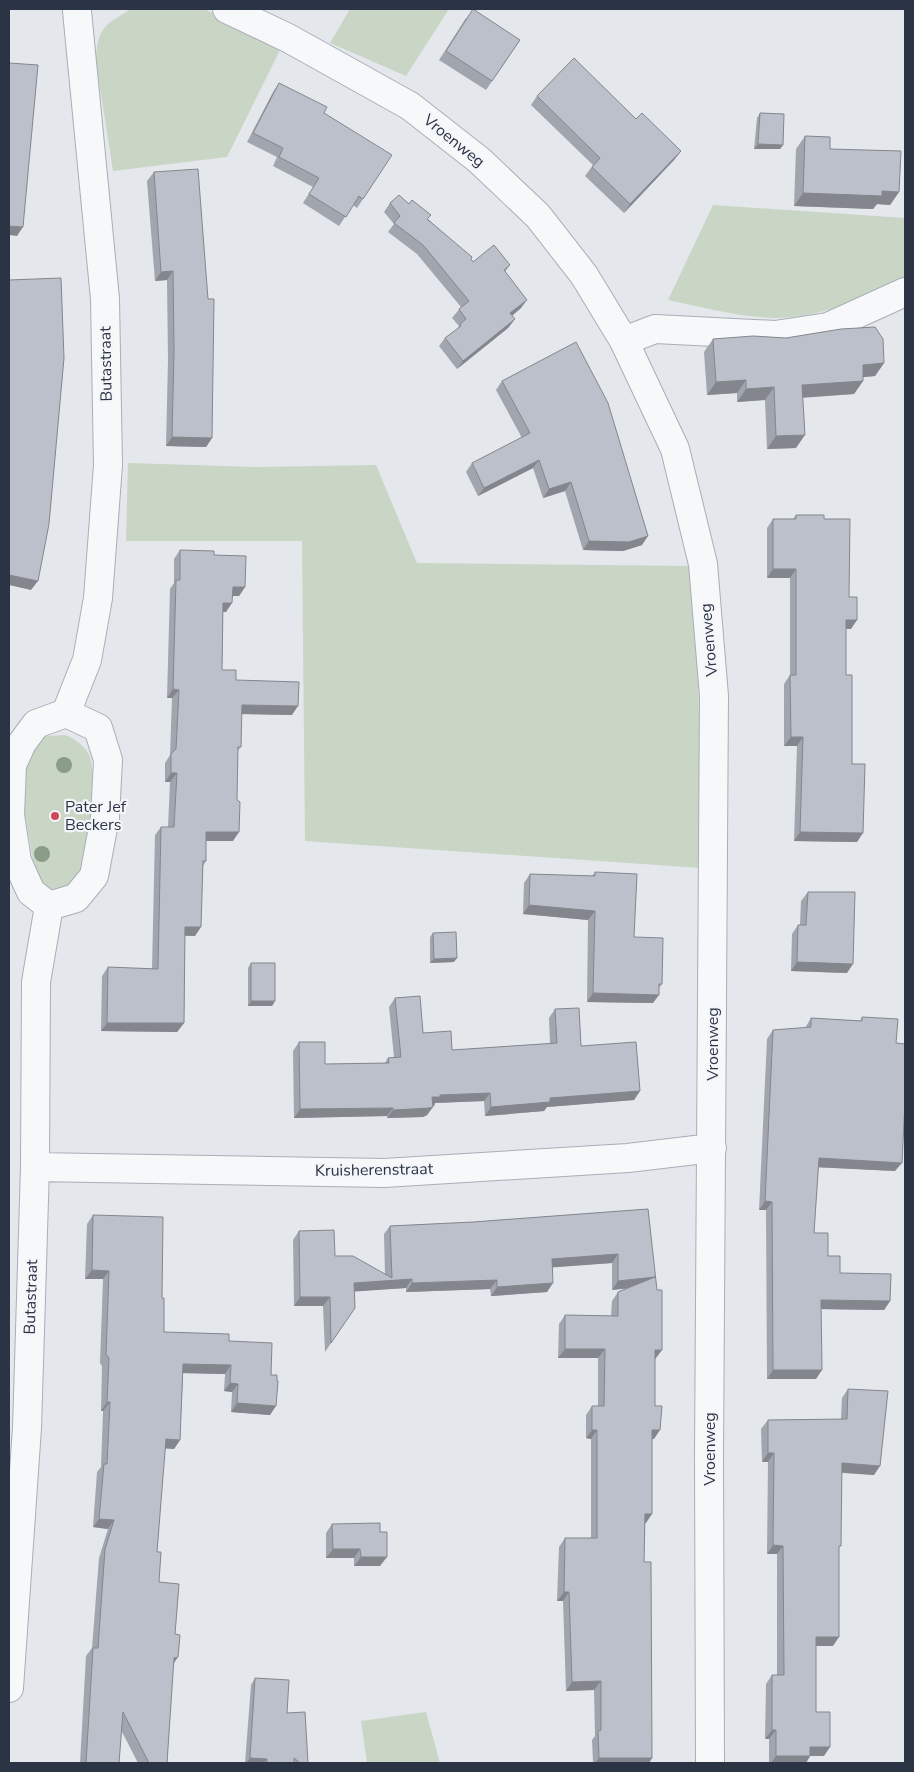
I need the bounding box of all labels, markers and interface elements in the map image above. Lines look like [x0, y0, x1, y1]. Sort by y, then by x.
street label: Vroenweg [418, 109, 489, 173]
street label: Butastraat [94, 326, 118, 402]
street label: Vroenweg [695, 602, 723, 679]
place label: Pater Jef Beckers [65, 796, 127, 836]
marker: Pater Jef Beckers [49, 810, 61, 822]
street label: Vroenweg [702, 1007, 724, 1082]
street label: Kruisherenstraat [315, 1158, 434, 1182]
street label: Butastraat [19, 1259, 43, 1335]
street label: Vroenweg [699, 1412, 721, 1487]

